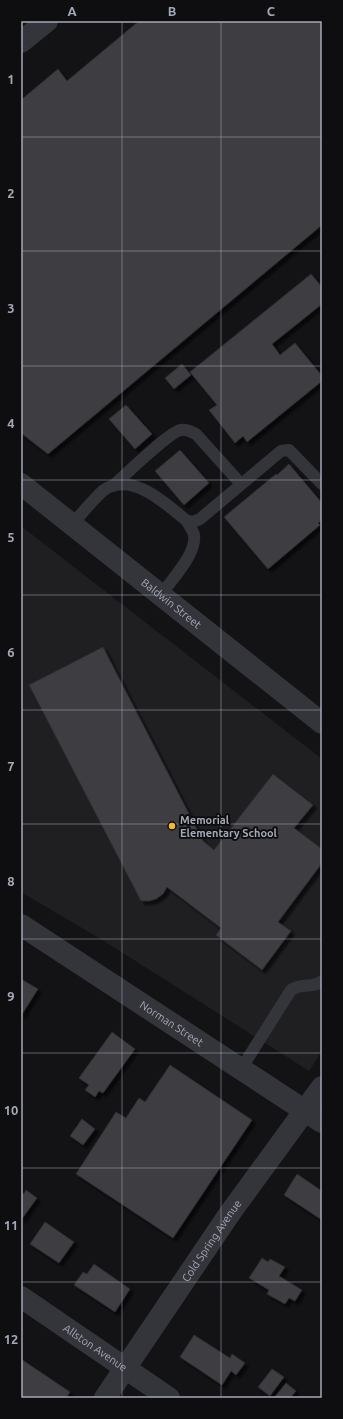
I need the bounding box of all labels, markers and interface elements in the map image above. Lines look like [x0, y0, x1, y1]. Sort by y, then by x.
text: A [67, 4, 77, 18]
text: B [168, 4, 177, 18]
text: C [267, 4, 276, 18]
text: 1 [7, 72, 15, 86]
text: 2 [7, 186, 15, 200]
text: 3 [7, 301, 15, 315]
text: 4 [7, 416, 15, 430]
text: 5 [7, 530, 15, 544]
street label: Baldwin Street [139, 576, 204, 631]
text: 6 [7, 645, 15, 659]
text: 7 [7, 759, 15, 773]
place label: Memorial Elementary School [180, 814, 278, 839]
marker: Memorial Elementary School [167, 821, 177, 831]
text: 8 [7, 874, 15, 888]
text: 9 [7, 989, 15, 1003]
street label: Norman Street [138, 999, 206, 1049]
text: 10 [4, 1103, 18, 1117]
street label: Cold Spring Avenue [179, 1197, 244, 1284]
text: 11 [4, 1218, 18, 1232]
street label: Allston Avenue [61, 1322, 129, 1374]
text: 12 [4, 1332, 18, 1346]

